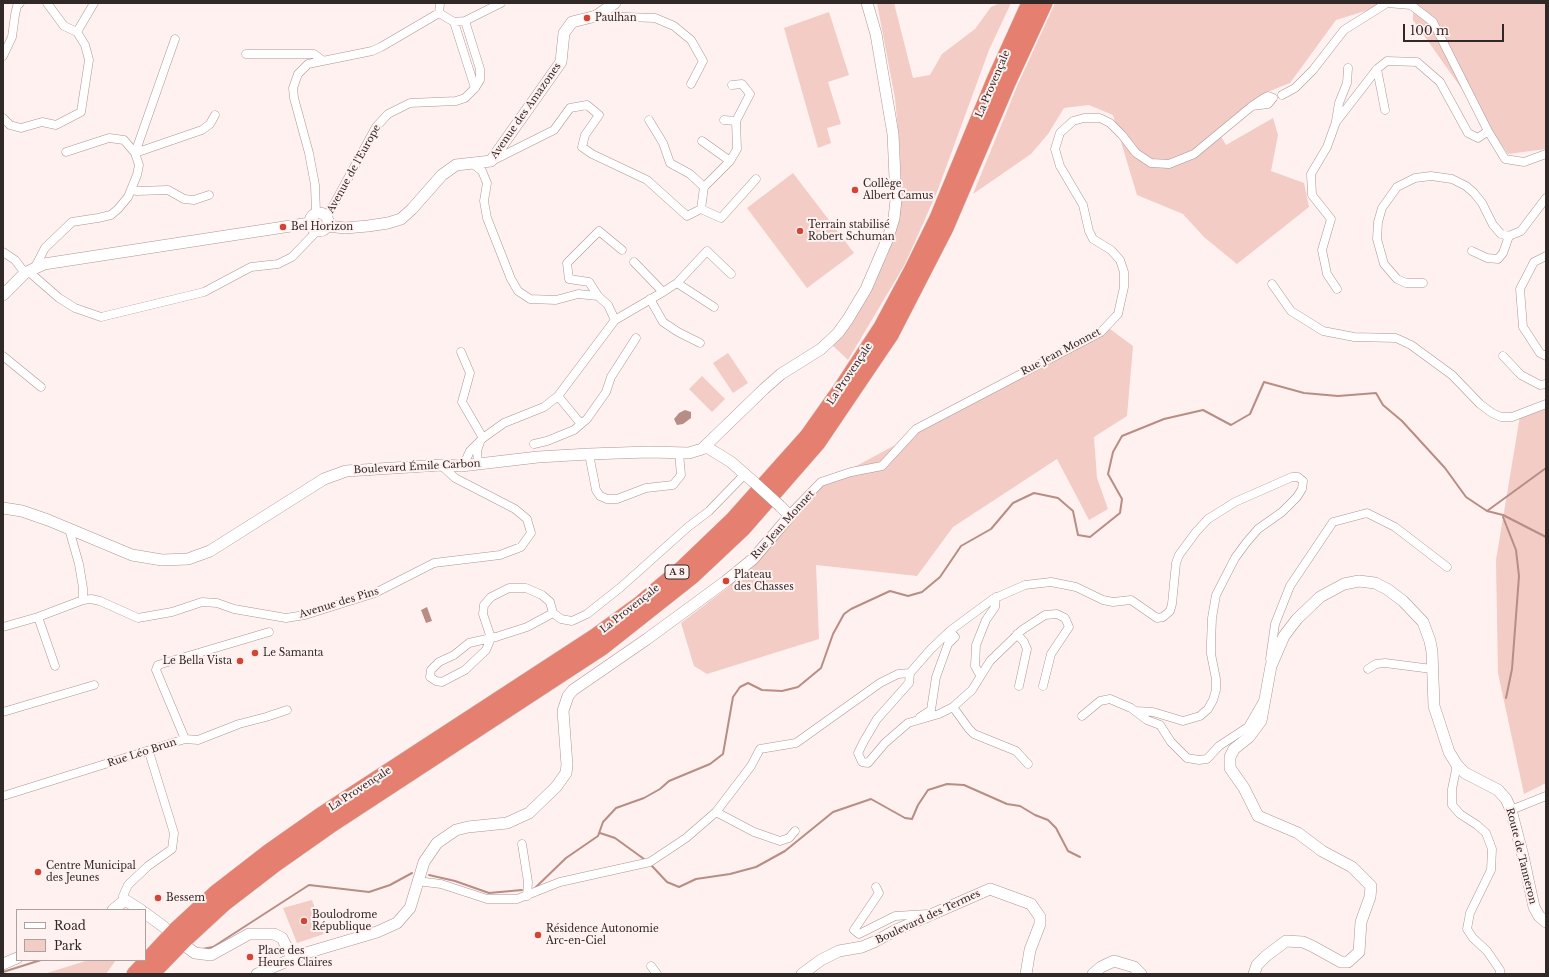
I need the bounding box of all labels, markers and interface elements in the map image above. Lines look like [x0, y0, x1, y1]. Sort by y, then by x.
place label: Paulhan [595, 12, 637, 24]
marker: Paulhan [582, 13, 592, 23]
scale bar [1405, 16, 1506, 42]
text: 100 m [1410, 23, 1449, 38]
street label: La Provençale [973, 49, 1013, 119]
street label: Avenue des Amazones [488, 61, 564, 161]
street label: Avenue de l'Europe [325, 123, 383, 215]
place label: Collège Albert Camus [863, 178, 933, 202]
marker: Collège Albert Camus [850, 185, 860, 195]
place label: Terrain stabilisé Robert Schuman [808, 219, 895, 242]
place label: Bel Horizon [291, 221, 353, 233]
marker: Bel Horizon [278, 222, 288, 232]
marker: Terrain stabilisé Robert Schuman [795, 226, 805, 236]
street label: Rue Jean Monnet [1019, 326, 1103, 378]
street label: La Provençale [825, 341, 875, 407]
street label: Boulevard Émile Carbon [353, 458, 481, 476]
street label: Rue Jean Monnet [749, 488, 817, 562]
road number: A 8 [665, 565, 689, 579]
place label: Plateau des Chasses [734, 569, 794, 592]
marker: Plateau des Chasses [721, 576, 731, 586]
street label: La Provençale [598, 582, 662, 636]
street label: Avenue des Pins [298, 585, 380, 621]
place label: Le Samanta [263, 647, 323, 659]
marker: Le Samanta [250, 648, 260, 658]
place label: Le Bella Vista [163, 655, 232, 667]
marker: Le Bella Vista [235, 656, 245, 666]
street label: Rue Léo Brun [106, 736, 178, 770]
street label: La Provençale [327, 764, 393, 814]
street label: Route de Tanneron [1503, 807, 1539, 905]
place label: Centre Municipal des Jeunes [46, 860, 136, 884]
marker: Centre Municipal des Jeunes [33, 867, 43, 877]
street label: Boulevard des Termes [874, 887, 982, 947]
place label: Bessem [166, 892, 205, 904]
marker: Bessem [153, 893, 163, 903]
legend [16, 909, 146, 961]
place label: Boulodrome République [312, 909, 377, 932]
marker: Boulodrome République [299, 916, 309, 926]
text: Road [54, 918, 86, 933]
place label: Résidence Autonomie Arc-en-Ciel [546, 923, 659, 946]
marker: Résidence Autonomie Arc-en-Ciel [533, 930, 543, 940]
text: Park [54, 938, 82, 953]
place label: Place des Heures Claires [258, 945, 332, 968]
marker: Place des Heures Claires [245, 952, 255, 962]

